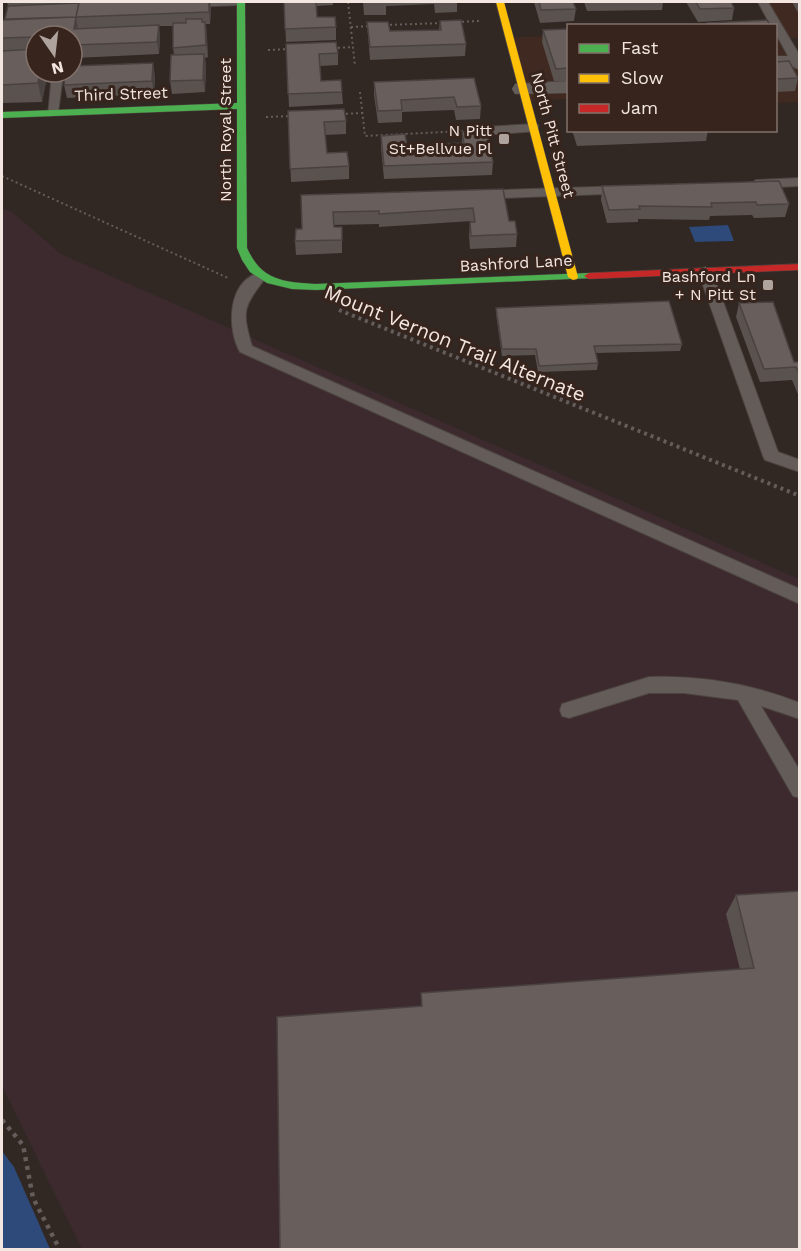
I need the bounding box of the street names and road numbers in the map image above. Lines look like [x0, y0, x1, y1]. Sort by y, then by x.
street label: North Royal Street [216, 58, 235, 202]
street label: North Pitt Street [527, 70, 579, 200]
street label: Third Street [74, 83, 168, 105]
street label: Bashford Lane [459, 251, 573, 275]
street label: Mount Vernon Trail Alternate [321, 279, 589, 407]

